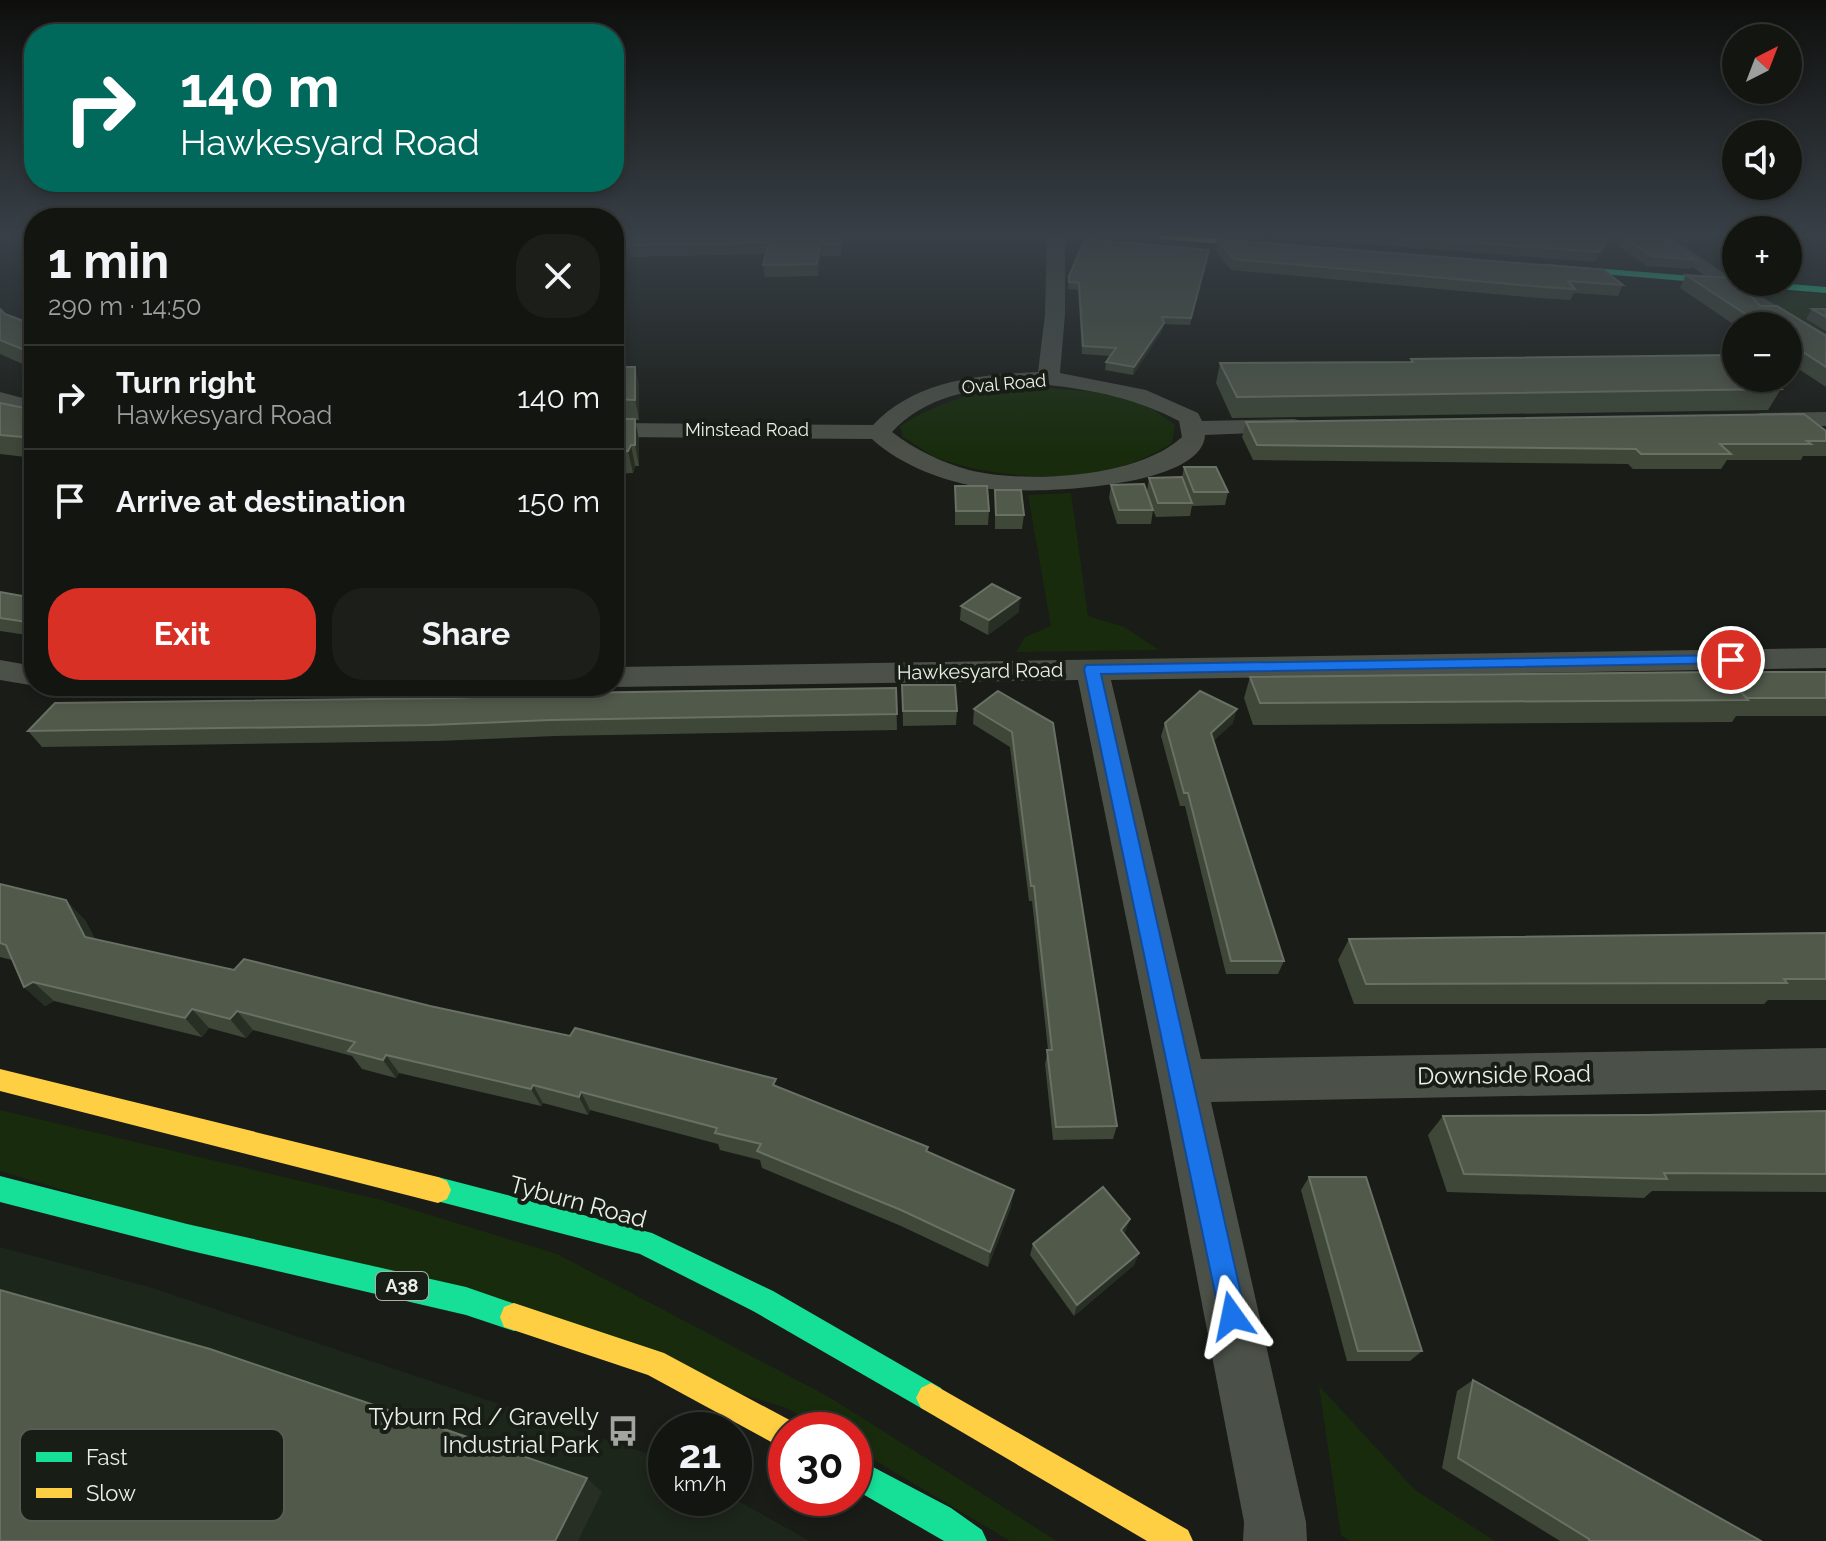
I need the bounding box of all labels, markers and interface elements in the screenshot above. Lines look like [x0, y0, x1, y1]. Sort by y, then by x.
north arrow [1722, 24, 1802, 104]
map controls [1722, 24, 1802, 392]
text: 140 m [180, 54, 340, 120]
icon: right [48, 56, 152, 160]
button: sound [1722, 120, 1802, 200]
text: Hawkesyard Road [180, 121, 480, 163]
button: + [1722, 216, 1802, 296]
text: 1 min [48, 233, 169, 289]
button: close [516, 234, 600, 318]
text: 290 m · 14:50 [48, 291, 202, 321]
button: − [1722, 312, 1802, 392]
text: Turn right [116, 365, 256, 400]
street label: Oval Road [961, 369, 1047, 398]
icon: right [48, 375, 92, 419]
text: 140 m [517, 380, 600, 415]
text: Hawkesyard Road [116, 400, 332, 430]
street label: Minstead Road [685, 419, 809, 440]
icon: arrive [48, 479, 92, 523]
text: Arrive at destination [116, 484, 406, 519]
text: 150 m [517, 484, 600, 519]
button: Exit [48, 588, 316, 680]
button: Share [332, 588, 600, 680]
pin [1697, 626, 1765, 694]
icon: arrive [1709, 638, 1753, 682]
street label: Hawkesyard Road [897, 658, 1063, 684]
street label: Downside Road [1417, 1058, 1591, 1091]
street label: Tyburn Road [506, 1169, 650, 1234]
road number: A38 [376, 1272, 428, 1300]
position arrow [1190, 1274, 1274, 1358]
place label: Tyburn Rd / Gravelly Industrial Park [368, 1402, 599, 1459]
speed limit sign: 30 [768, 1412, 872, 1516]
bus stop icon: Tyburn Rd / Gravelly Industrial Park [606, 1414, 640, 1448]
legend [20, 1429, 284, 1521]
text: 21 [679, 1430, 721, 1477]
text: Fast [86, 1444, 128, 1470]
text: km/h [674, 1472, 726, 1496]
text: Slow [86, 1480, 136, 1506]

